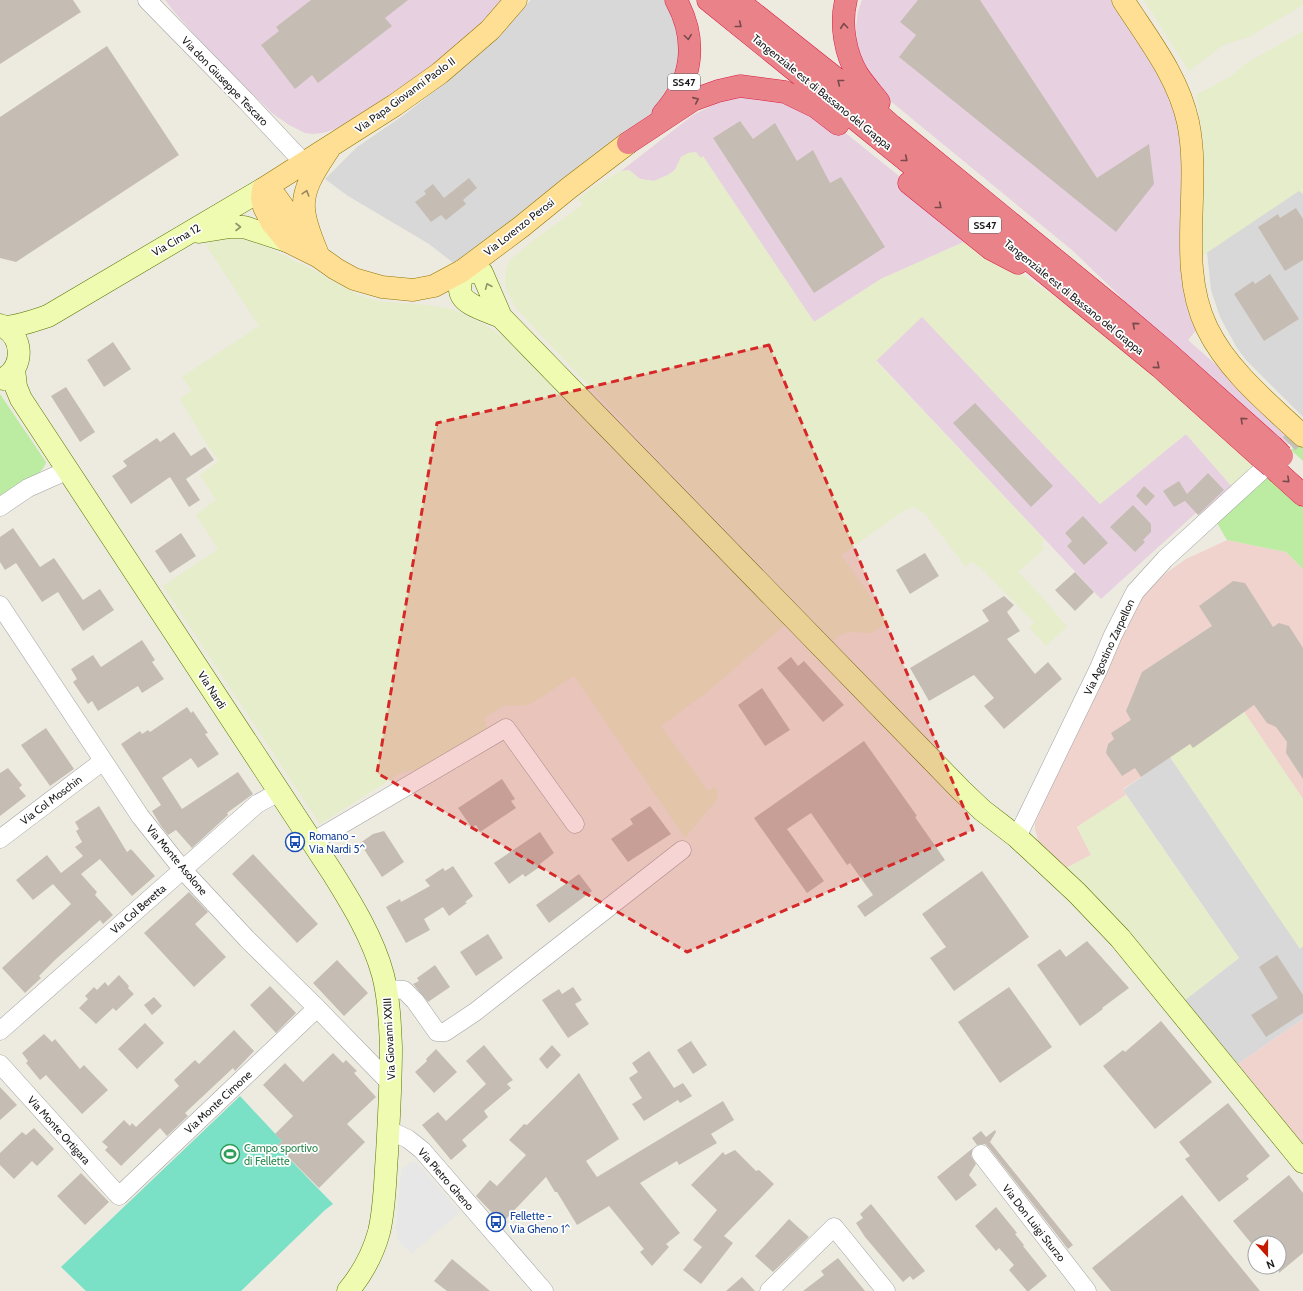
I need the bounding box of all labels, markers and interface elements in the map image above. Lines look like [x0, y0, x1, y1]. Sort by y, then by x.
one-way arrow [734, 20, 741, 27]
one-way arrow [840, 23, 849, 29]
street label: Tangenziale est di Bassano del Grappa [749, 31, 895, 153]
street label: Via don Giuseppe Tescaro [179, 33, 271, 129]
one-way arrow [683, 34, 692, 40]
street label: Via Papa Giovanni Paolo II [352, 54, 458, 136]
road number: SS47 [668, 74, 700, 90]
one-way arrow [838, 79, 845, 86]
one-way arrow [693, 96, 700, 104]
one-way arrow [900, 155, 908, 162]
one-way arrow [302, 190, 310, 197]
street label: Via Lorenzo Perosi [481, 195, 557, 259]
one-way arrow [934, 202, 941, 209]
road number: SS47 [969, 217, 1001, 233]
street label: Via Cima 12 [149, 220, 203, 259]
one-way arrow [235, 223, 241, 231]
street label: Tangenziale est di Bassano del Grappa [1001, 236, 1147, 358]
one-way arrow [485, 282, 493, 290]
one-way arrow [1132, 322, 1140, 329]
one-way arrow [1153, 361, 1160, 368]
one-way arrow [1240, 418, 1248, 425]
one-way arrow [1282, 476, 1290, 483]
street label: Via Agostino Zarpellon [1081, 597, 1137, 697]
street label: Via Nardi [195, 669, 229, 711]
street label: Via Col Moschin [17, 772, 85, 828]
street label: Via Monte Asolone [143, 822, 211, 898]
place label: Romano - Via Nardi 5^ [309, 829, 365, 856]
bus stop icon: Romano - Via Nardi 5^ [284, 831, 306, 853]
street label: Via Col Beretta [107, 881, 169, 937]
street label: Via Giovanni XXIII [380, 998, 398, 1080]
street label: Via Monte Cimone [181, 1067, 255, 1137]
street label: Via Monte Ortigara [25, 1093, 94, 1168]
place label: Campo sportivo di Fellette [244, 1141, 318, 1168]
sports icon: Campo sportivo di Fellette [219, 1143, 241, 1165]
street label: Via Pietro Gheno [415, 1145, 477, 1213]
street label: Via Don Luigi Sturzo [999, 1182, 1069, 1264]
place label: Fellette - Via Gheno 1^ [510, 1209, 570, 1236]
bus stop icon: Fellette - Via Gheno 1^ [485, 1211, 507, 1233]
north arrow [1247, 1235, 1287, 1275]
text: N [1264, 1256, 1277, 1272]

